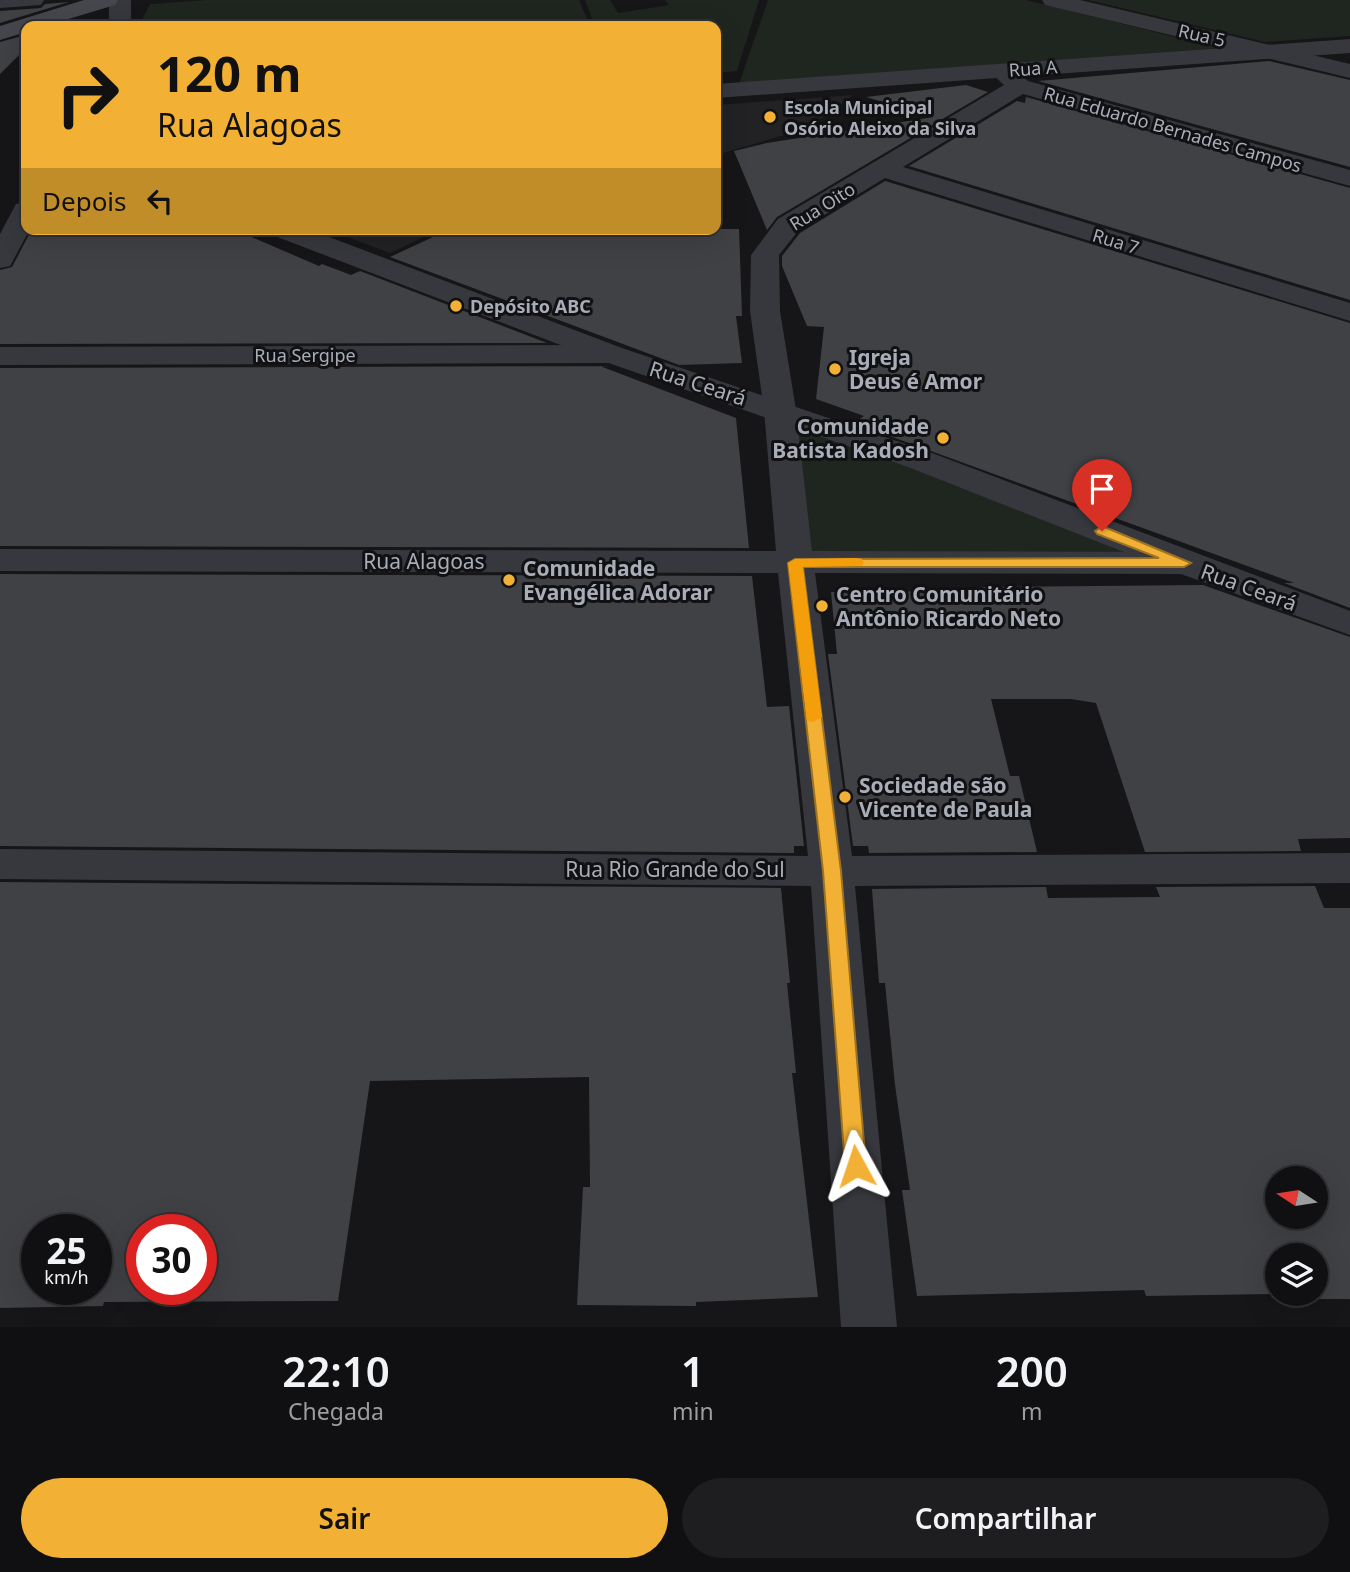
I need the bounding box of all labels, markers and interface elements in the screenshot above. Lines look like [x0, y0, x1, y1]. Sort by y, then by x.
street label: Rua 5 [1176, 18, 1228, 52]
text: 120 m [157, 40, 302, 106]
icon: right [42, 49, 133, 140]
street label: Rua A [1008, 54, 1059, 82]
street label: Rua Eduardo Bernades Campos [1041, 81, 1305, 177]
place label: Escola Municipal Osório Aleixo da Silva [784, 95, 976, 140]
text: Rua Alagoas [157, 103, 342, 146]
marker: Escola Municipal Osório Aleixo da Silva [762, 109, 778, 125]
street label: Rua Oito [785, 176, 859, 236]
icon: left [141, 182, 179, 220]
text: Depois [42, 183, 127, 219]
street label: Rua 7 [1090, 223, 1142, 259]
place label: Depósito ABC [470, 294, 591, 318]
marker: Depósito ABC [448, 298, 464, 314]
street label: Rua Sergipe [254, 343, 356, 367]
place label: Igreja Deus é Amor [849, 343, 983, 395]
street label: Rua Ceará [646, 354, 750, 412]
marker: Igreja Deus é Amor [827, 361, 843, 377]
place label: Comunidade Batista Kadosh [772, 412, 929, 464]
marker: Comunidade Batista Kadosh [935, 430, 951, 446]
pin [1072, 459, 1132, 531]
icon: arrive [1083, 470, 1121, 508]
street label: Rua Alagoas [363, 547, 485, 575]
place label: Comunidade Evangélica Adorar [523, 554, 713, 606]
street label: Rua Ceará [1197, 557, 1301, 617]
marker: Comunidade Evangélica Adorar [501, 572, 517, 588]
place label: Centro Comunitário Antônio Ricardo Neto [836, 580, 1061, 632]
marker: Centro Comunitário Antônio Ricardo Neto [814, 598, 830, 614]
place label: Sociedade são Vicente de Paula [859, 771, 1032, 823]
marker: Sociedade são Vicente de Paula [837, 789, 853, 805]
street label: Rua Rio Grande do Sul [565, 855, 785, 883]
position arrow [819, 1129, 893, 1203]
north arrow [1265, 1166, 1328, 1228]
map controls [1265, 1166, 1328, 1306]
speed limit sign: 30 [126, 1214, 217, 1305]
text: 25 [46, 1227, 87, 1274]
button: layers [1265, 1243, 1328, 1306]
text: km/h [44, 1265, 89, 1289]
text: 22:10 [282, 1342, 390, 1399]
text: 1 [681, 1342, 705, 1399]
text: 200 [996, 1342, 1068, 1399]
text: Chegada [288, 1395, 384, 1427]
text: min [672, 1395, 714, 1427]
text: m [1021, 1395, 1043, 1427]
button: Sair [21, 1478, 668, 1558]
button: Compartilhar [682, 1478, 1329, 1558]

